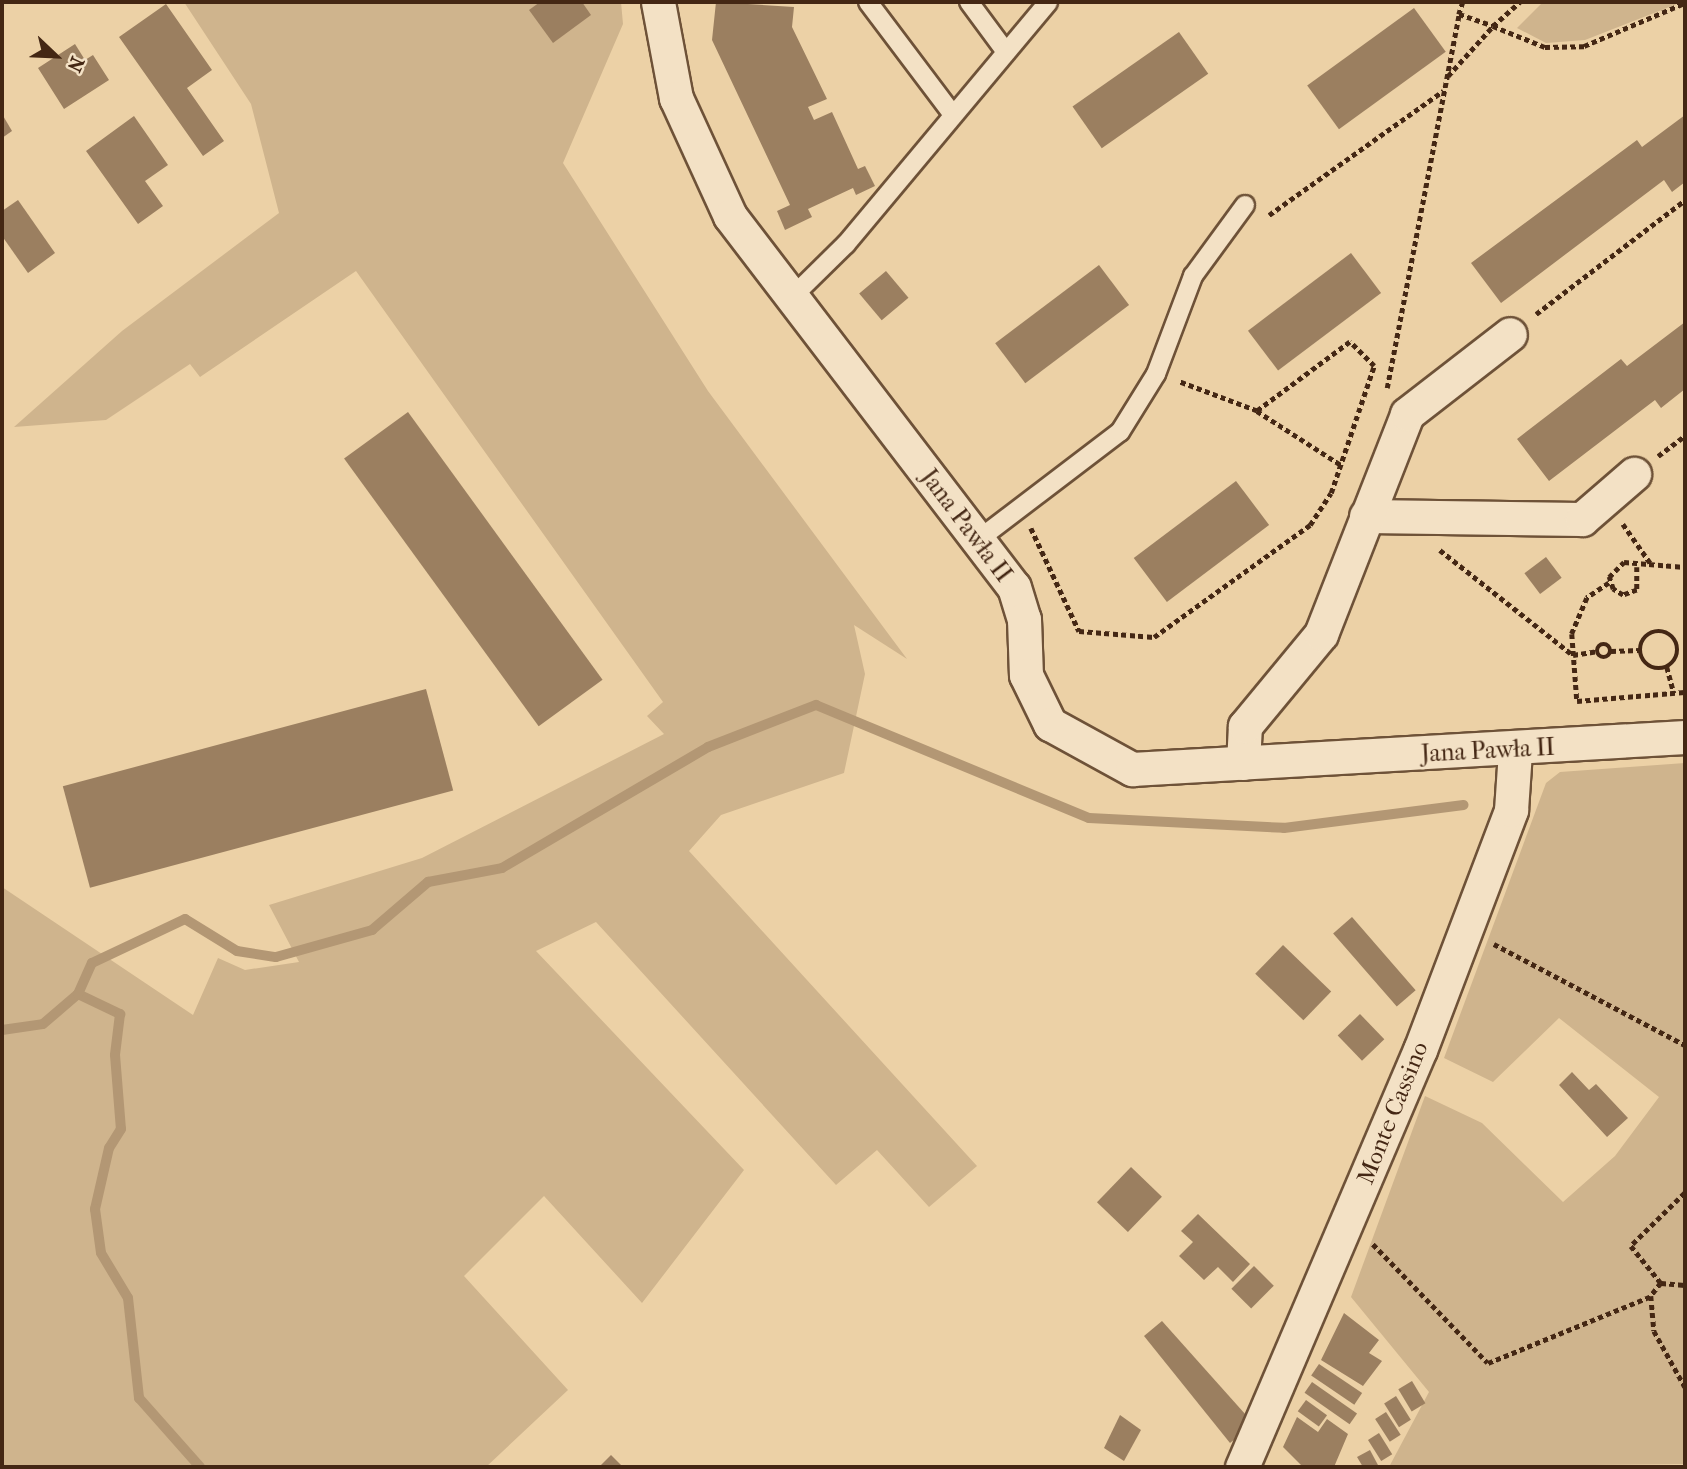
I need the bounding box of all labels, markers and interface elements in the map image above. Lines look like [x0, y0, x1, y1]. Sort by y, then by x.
north arrow [21, 21, 91, 91]
text: N [62, 53, 88, 75]
street label: Jana Pawła II [914, 464, 1018, 588]
street label: Jana Pawła II [1420, 733, 1556, 769]
street label: Monte Cassino [1351, 1038, 1435, 1188]

